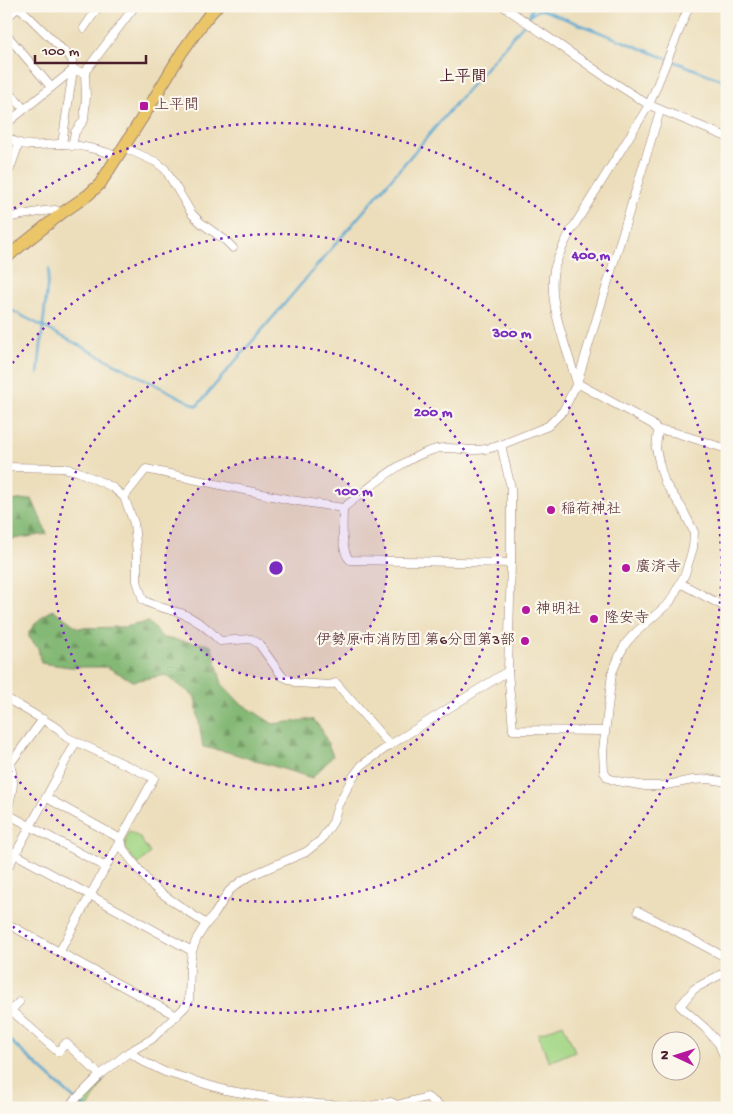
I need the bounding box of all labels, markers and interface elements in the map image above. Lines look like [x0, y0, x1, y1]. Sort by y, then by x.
scale bar [35, 32, 146, 64]
text: 100 m [41, 43, 80, 61]
district label: 上平間 [439, 68, 487, 88]
place label: 上平間 [154, 97, 199, 115]
marker: 上平間 [138, 100, 150, 112]
text: 400 m [571, 247, 611, 265]
text: 300 m [491, 325, 532, 343]
text: 200 m [414, 404, 453, 422]
text: 100 m [334, 483, 373, 501]
place label: 稲荷神社 [561, 500, 621, 519]
marker: 稲荷神社 [545, 504, 557, 516]
place label: 廣済寺 [636, 558, 681, 577]
centre of rings [267, 559, 285, 577]
marker: 廣済寺 [620, 562, 632, 574]
place label: 神明社 [536, 600, 581, 619]
marker: 神明社 [520, 604, 532, 616]
place label: 隆安寺 [604, 609, 649, 628]
marker: 隆安寺 [588, 613, 600, 625]
place label: 伊勢原市消防団 第6分団第3部 [316, 631, 515, 650]
marker: 伊勢原市消防団 第6分団第3部 [519, 635, 531, 647]
north arrow [650, 1032, 700, 1082]
text: N [657, 1050, 674, 1060]

